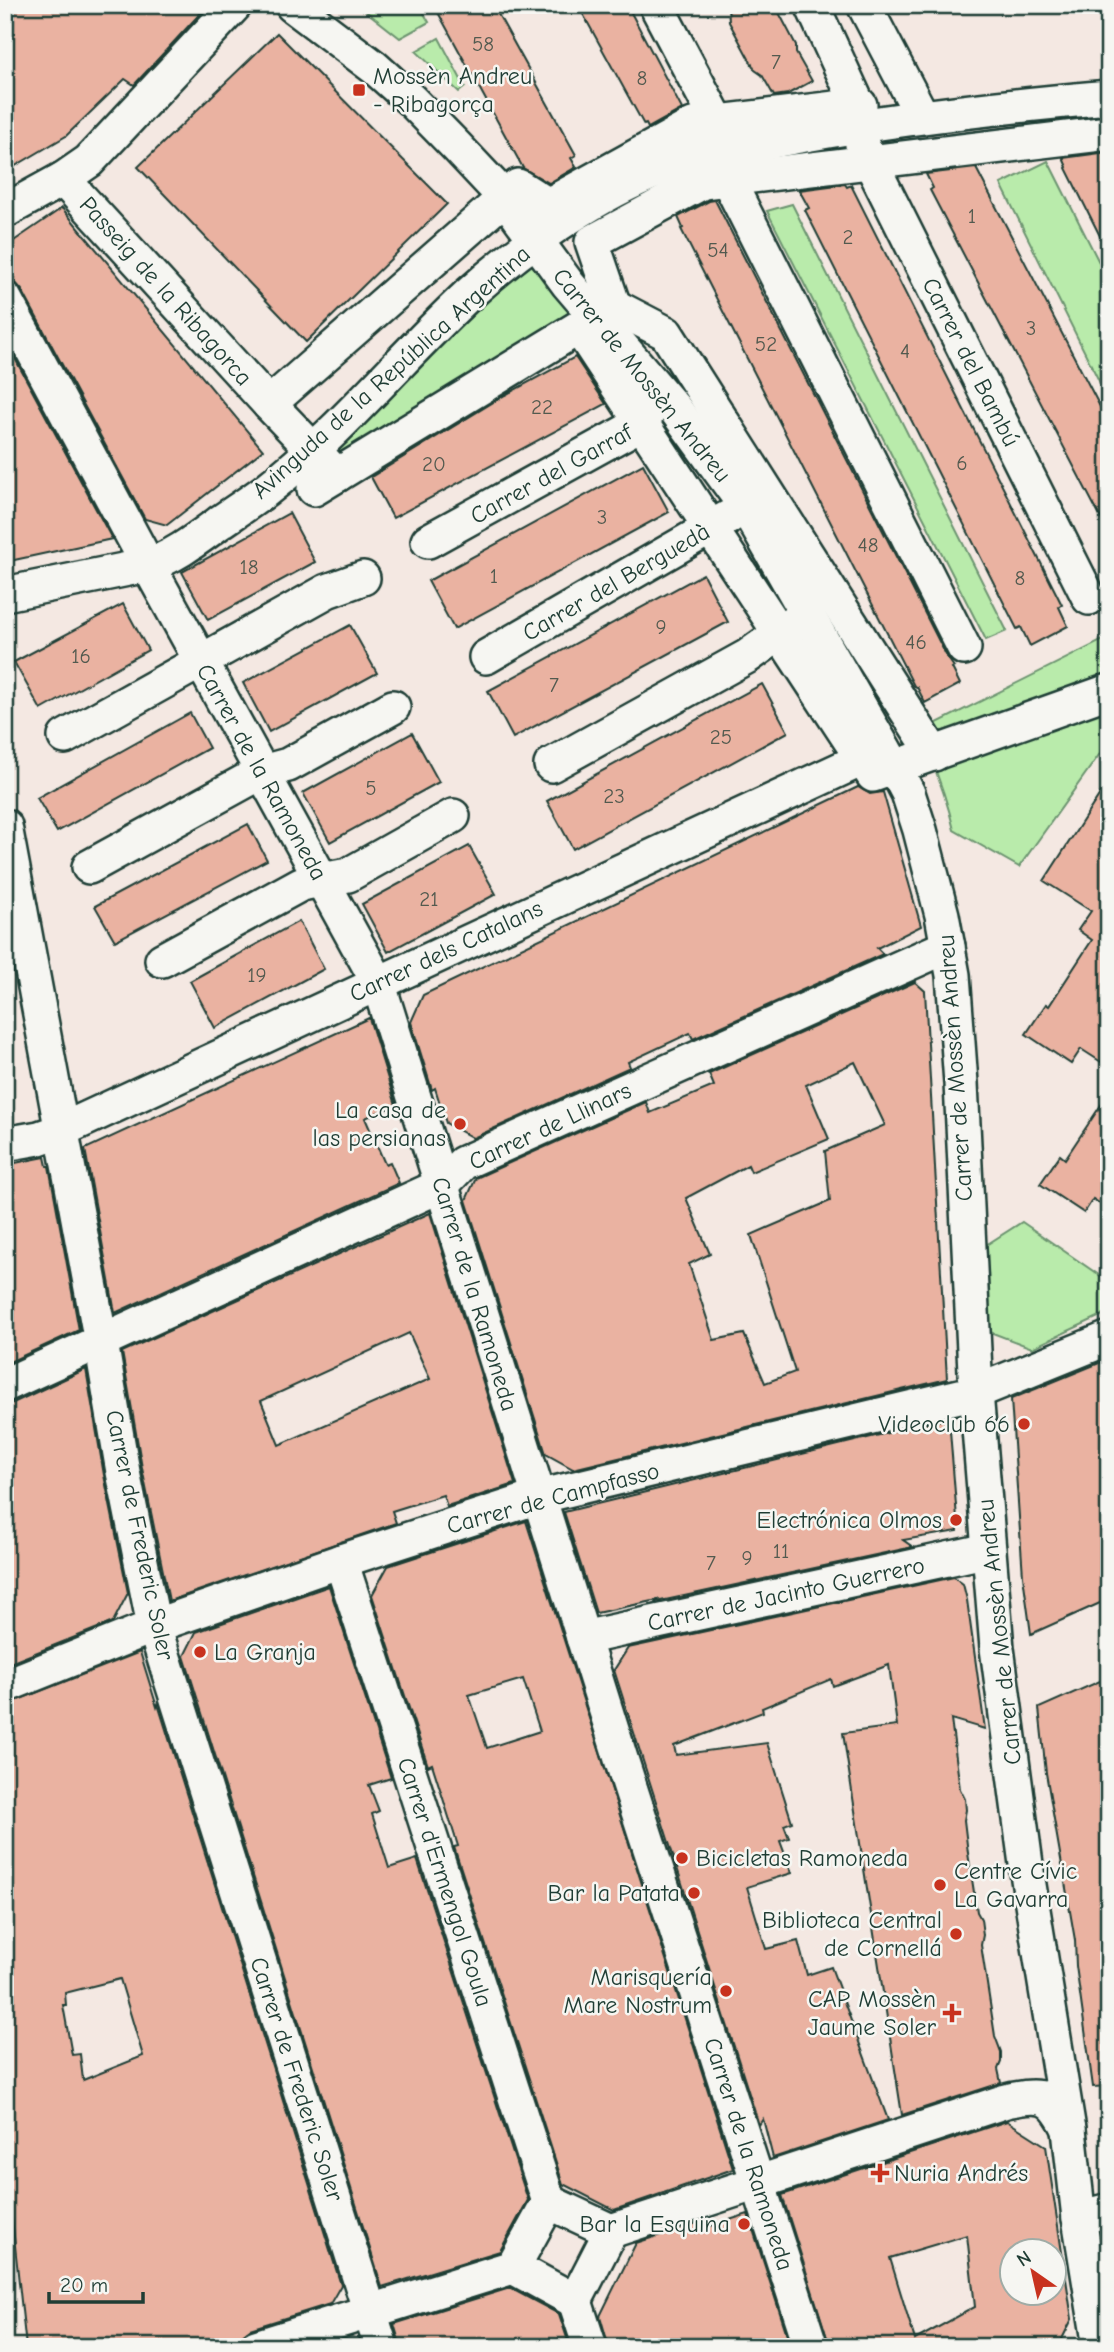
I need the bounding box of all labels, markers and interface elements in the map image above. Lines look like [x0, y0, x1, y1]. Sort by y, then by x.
house number: 58 [472, 32, 494, 56]
house number: 7 [771, 50, 781, 74]
place label: Mossèn Andreu - Ribagorça [373, 62, 532, 118]
house number: 8 [637, 66, 647, 90]
marker: Mossèn Andreu - Ribagorça [351, 82, 367, 98]
street label: Passeig de la Ribagorca [74, 191, 258, 391]
house number: 1 [968, 204, 976, 228]
house number: 2 [843, 225, 853, 249]
house number: 54 [707, 238, 729, 262]
street label: Avinguda de la República Argentina [246, 240, 536, 504]
street label: Carrer de Mossèn Andreu [547, 262, 737, 488]
street label: Carrer del Bambú [916, 273, 1026, 451]
house number: 3 [1026, 316, 1036, 340]
house number: 52 [755, 332, 777, 356]
house number: 4 [900, 339, 910, 363]
house number: 22 [531, 395, 553, 419]
street label: Carrer del Garraf [465, 417, 638, 530]
house number: 6 [956, 451, 968, 475]
house number: 20 [422, 452, 446, 476]
house number: 3 [597, 505, 607, 529]
street label: Carrer del Berguedà [518, 517, 714, 647]
house number: 48 [858, 533, 878, 557]
house number: 18 [239, 555, 259, 579]
house number: 1 [490, 564, 498, 588]
house number: 8 [1015, 566, 1025, 590]
house number: 9 [655, 615, 667, 639]
house number: 46 [905, 630, 927, 654]
house number: 16 [71, 644, 91, 668]
street label: Carrer de la Ramoneda [191, 659, 333, 885]
house number: 7 [549, 673, 559, 697]
house number: 25 [710, 725, 732, 749]
house number: 5 [365, 776, 377, 800]
house number: 23 [603, 784, 625, 808]
house number: 21 [419, 887, 439, 911]
street label: Carrer dels Catalans [345, 894, 547, 1008]
street label: Carrer de Mossèn Andreu [932, 934, 978, 1202]
house number: 19 [247, 963, 267, 987]
street label: Carrer de Llinars [464, 1076, 636, 1176]
place label: La casa de las persianas [313, 1096, 446, 1152]
marker: La casa de las persianas [452, 1116, 468, 1132]
street label: Carrer de la Ramoneda [426, 1174, 524, 1414]
street label: Carrer de Frederic Soler [100, 1407, 180, 1663]
place label: Videoclub 66 [878, 1410, 1010, 1438]
marker: Videoclub 66 [1016, 1416, 1032, 1432]
street label: Carrer de Campfasso [444, 1456, 662, 1540]
street label: Carrer de Mossèn Andreu [971, 1498, 1027, 1766]
place label: Electrónica Olmos [757, 1506, 942, 1534]
marker: Electrónica Olmos [948, 1512, 964, 1528]
house number: 11 [773, 1539, 789, 1563]
house number: 9 [741, 1546, 753, 1570]
street label: Carrer de Jacinto Guerrero [645, 1551, 927, 1637]
house number: 7 [706, 1551, 716, 1575]
place label: La Granja [214, 1638, 316, 1666]
marker: La Granja [192, 1644, 208, 1660]
street label: Carrer d'Ermengol Goula [391, 1754, 499, 2010]
place label: Bicicletas Ramoneda [696, 1844, 908, 1872]
marker: Bicicletas Ramoneda [674, 1850, 690, 1866]
place label: Centre Cívic La Gavarra [954, 1857, 1077, 1913]
marker: Centre Cívic La Gavarra [932, 1877, 948, 1893]
place label: Bar la Patata [548, 1879, 680, 1907]
marker: Bar la Patata [686, 1885, 702, 1901]
place label: Biblioteca Central de Cornellá [762, 1906, 942, 1962]
marker: Biblioteca Central de Cornellá [948, 1926, 964, 1942]
street label: Carrer de Frederic Soler [244, 1953, 350, 2205]
place label: Marisquería Mare Nostrum [564, 1963, 712, 2019]
marker: Marisquería Mare Nostrum [718, 1983, 734, 1999]
place label: CAP Mossèn Jaume Soler [808, 1985, 936, 2041]
marker: CAP Mossèn Jaume Soler [942, 2003, 962, 2023]
street label: Carrer de la Ramoneda [698, 2034, 800, 2274]
place label: Nuria Andrés [894, 2159, 1028, 2187]
marker: Nuria Andrés [872, 2165, 888, 2181]
place label: Bar la Esquina [579, 2210, 730, 2238]
marker: Bar la Esquina [736, 2216, 752, 2232]
north arrow [998, 2236, 1068, 2306]
text: N [1013, 2246, 1035, 2271]
scale bar [49, 2261, 144, 2305]
text: 20 m [60, 2273, 108, 2297]

